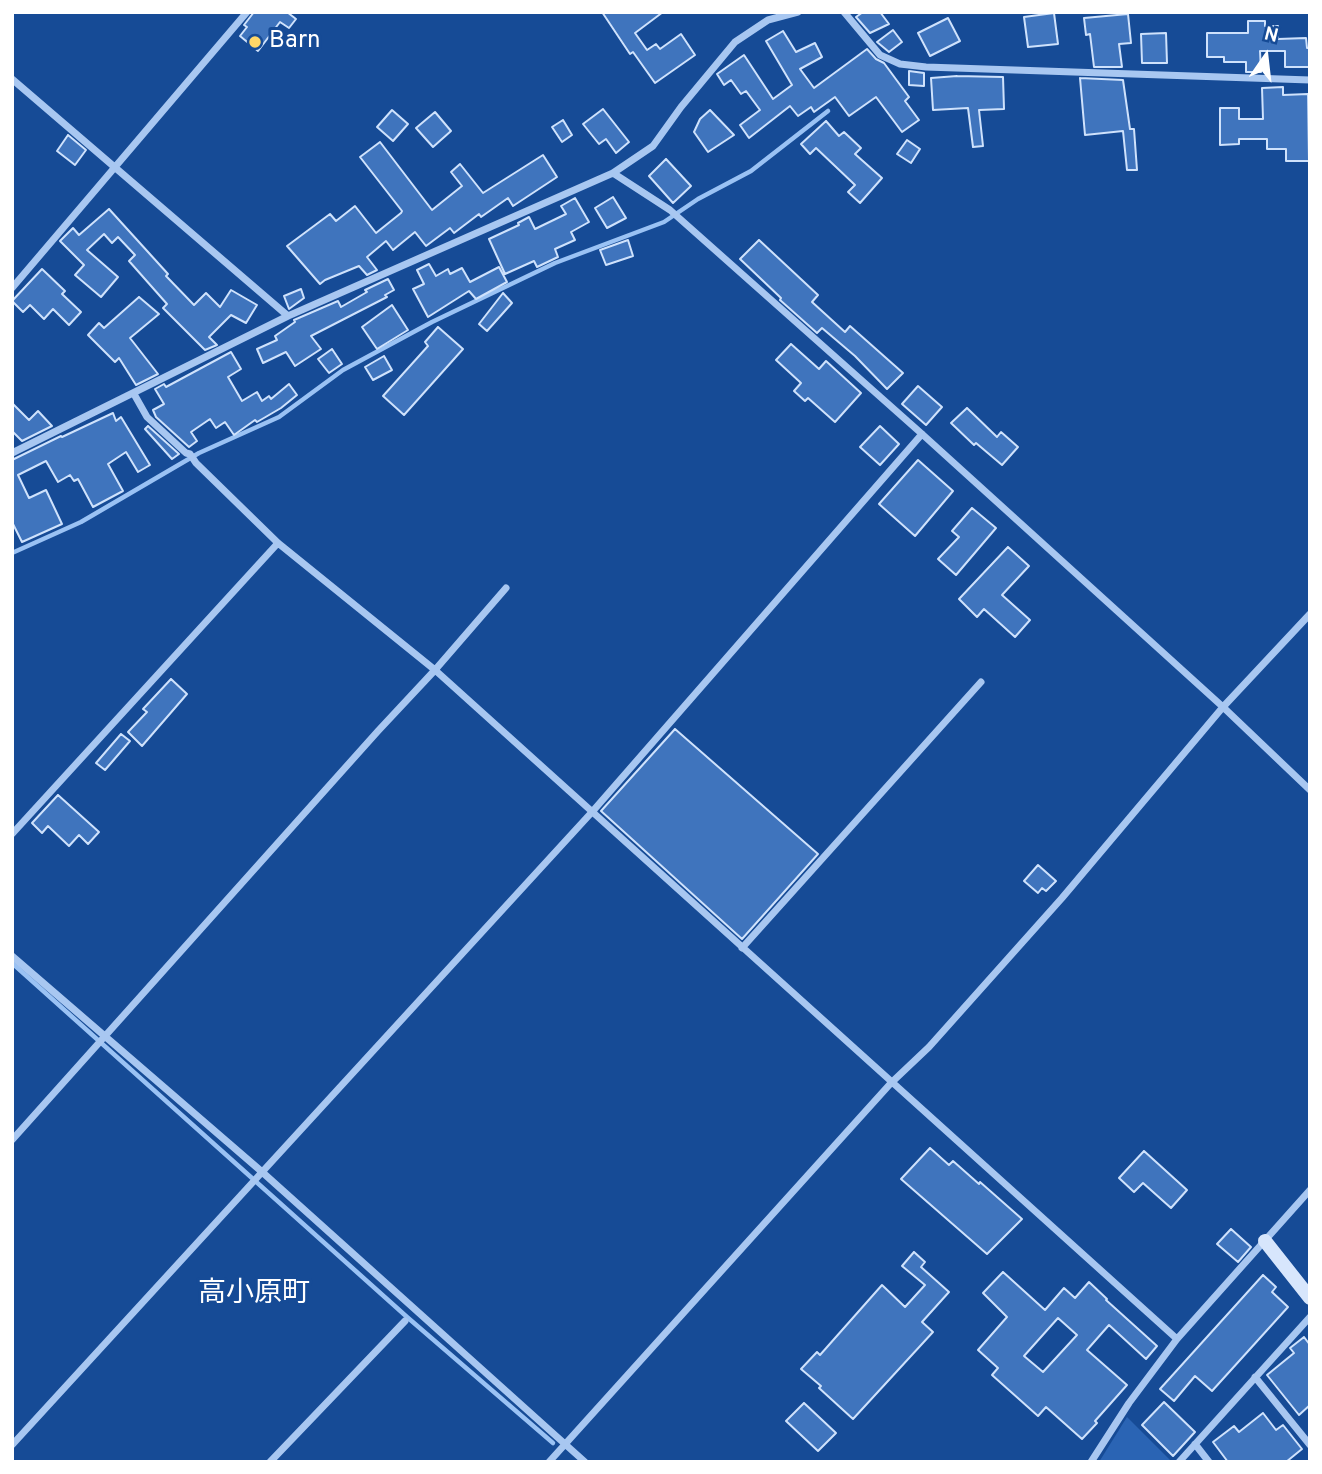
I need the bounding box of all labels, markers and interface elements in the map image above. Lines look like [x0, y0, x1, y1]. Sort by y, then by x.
north arrow [1231, 21, 1301, 91]
text: N [1262, 22, 1281, 49]
place label: Barn [269, 28, 321, 56]
marker: Barn [247, 34, 263, 50]
district label: 高小原町 [198, 1278, 310, 1312]

